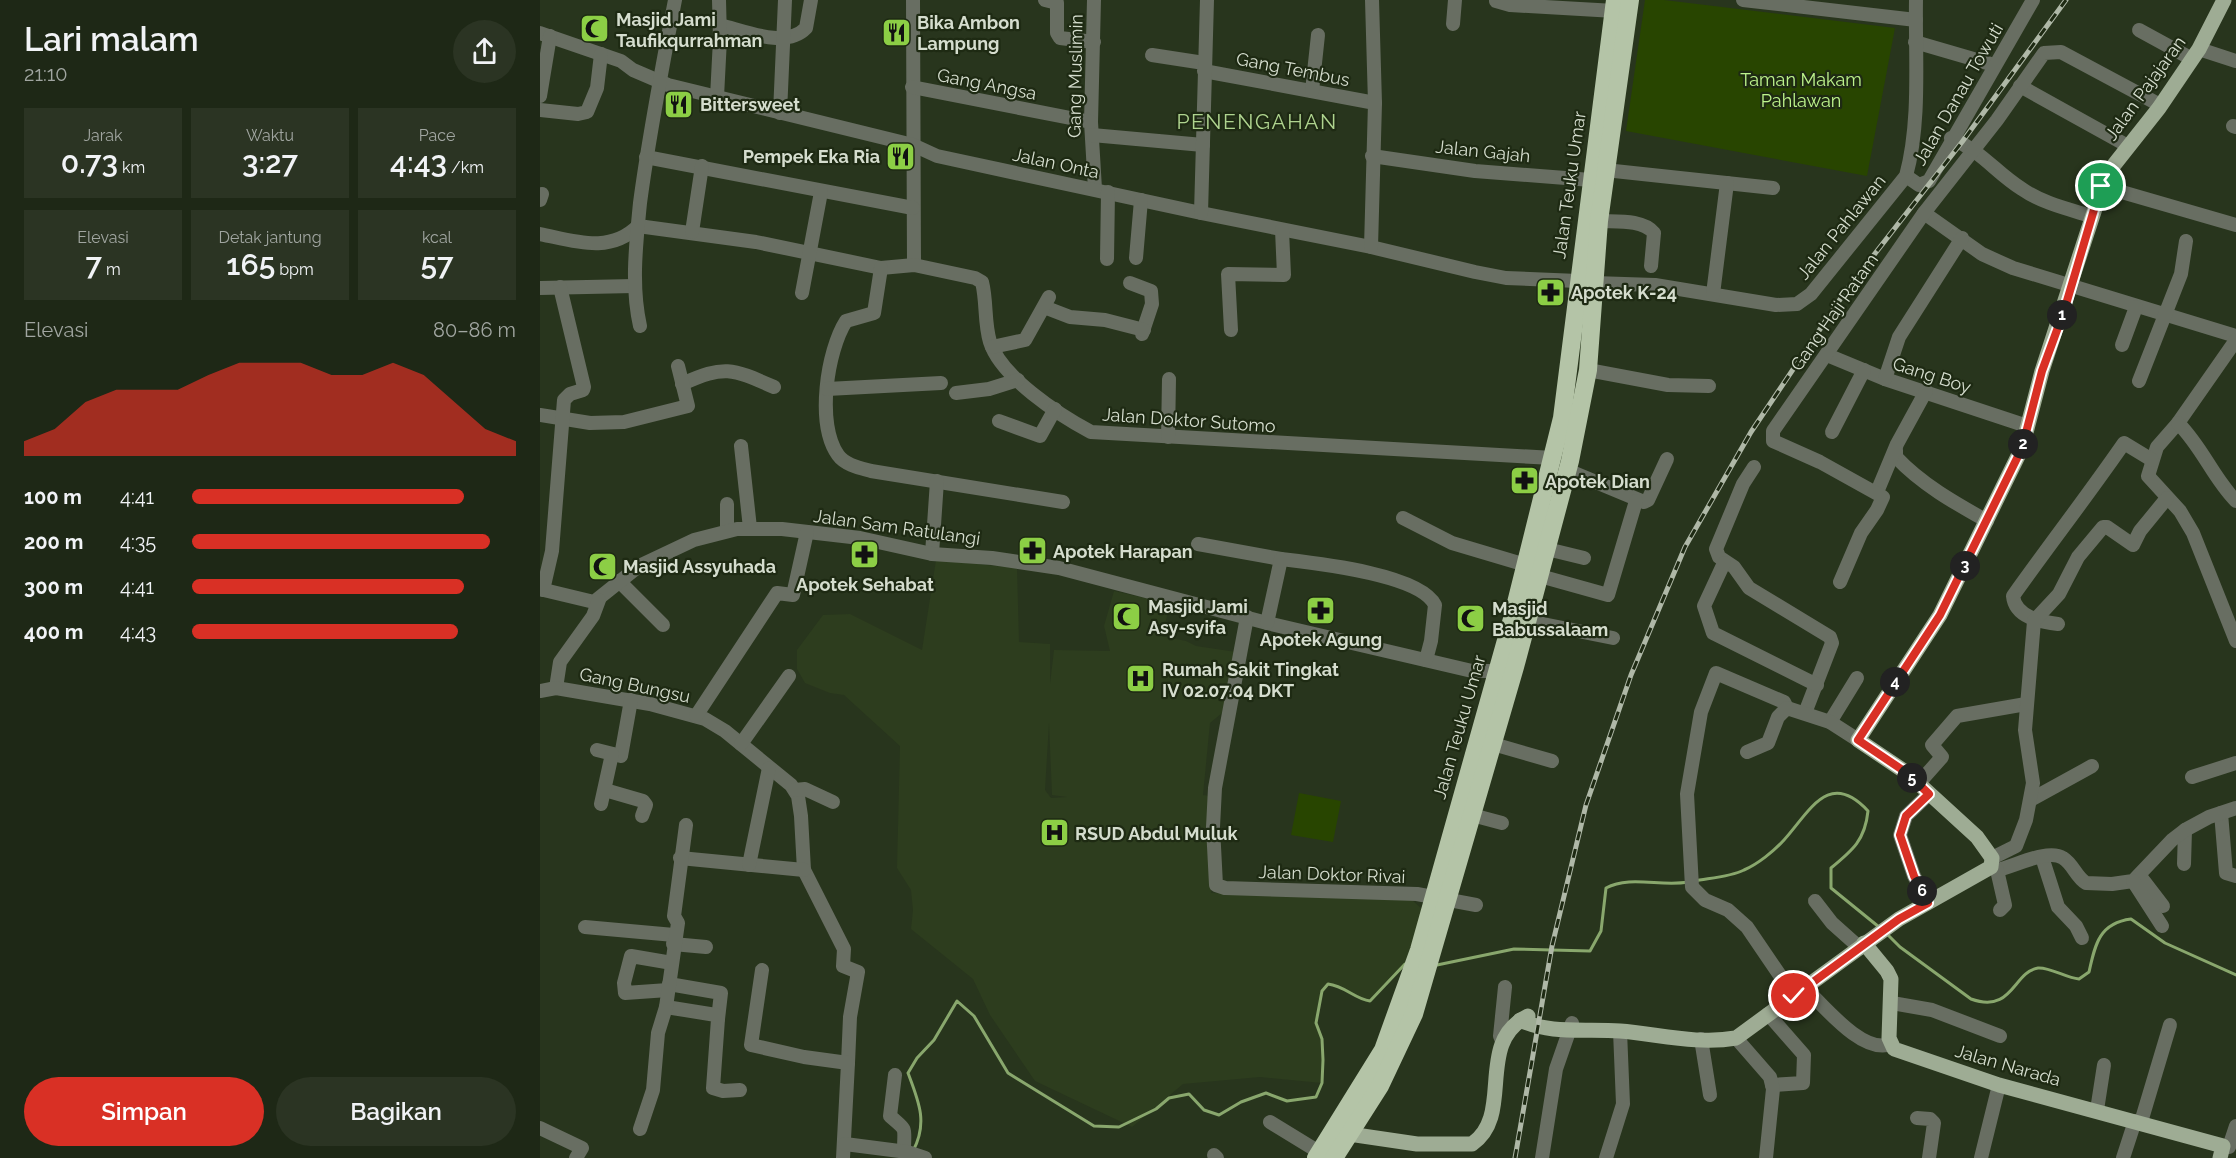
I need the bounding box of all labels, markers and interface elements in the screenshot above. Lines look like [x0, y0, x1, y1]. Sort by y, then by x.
place label: Masjid Jami Taufikqurrahman [616, 9, 762, 51]
place label: Bika Ambon Lampung [917, 12, 1020, 54]
mosque icon: Masjid Jami Taufikqurrahman [579, 13, 611, 45]
street label: Gang Muslimin [1063, 14, 1087, 138]
restaurant icon: Bika Ambon Lampung [880, 16, 912, 48]
street label: Jalan Danau Towuti [1909, 19, 2007, 169]
text: Lari malam [24, 20, 199, 59]
button: share [453, 20, 516, 83]
street label: Jalan Pajajaran [2100, 32, 2190, 144]
street label: Gang Tembus [1235, 48, 1352, 90]
text: 21:10 [24, 62, 68, 86]
street label: Gang Angsa [936, 64, 1038, 104]
park label: Taman Makam Pahlawan [1740, 69, 1862, 111]
restaurant icon: Bittersweet [663, 88, 695, 120]
place label: Bittersweet [700, 94, 800, 115]
district label: PENENGAHAN [1176, 109, 1338, 134]
street label: Jalan Teuku Umar [1548, 109, 1590, 260]
text: Jarak [83, 126, 123, 145]
text: Waktu [246, 126, 294, 145]
text: Pace [419, 126, 455, 145]
street label: Jalan Gajah [1435, 136, 1531, 166]
restaurant icon: Pempek Eka Ria [885, 140, 917, 172]
street label: Jalan Onta [1011, 144, 1101, 182]
text: 0.73 [61, 145, 118, 180]
text: 3:27 [242, 145, 298, 180]
text: 4:43 [390, 145, 447, 180]
place label: Pempek Eka Ria [743, 146, 880, 167]
text: km [118, 158, 145, 177]
text: /km [447, 158, 484, 177]
pin [2075, 160, 2126, 211]
icon: arrive [2084, 169, 2117, 202]
street label: Jalan Pahlawan [1792, 170, 1890, 284]
text: Elevasi [77, 228, 129, 247]
text: Detak jantung [218, 228, 322, 247]
text: kcal [422, 228, 452, 247]
text: 7 [85, 247, 102, 282]
text: 165 [226, 247, 275, 282]
text: 57 [421, 247, 453, 282]
street label: Gang Haji Ratam [1786, 249, 1882, 375]
text: m [102, 260, 121, 279]
text: bpm [275, 260, 314, 279]
pharmacy icon: Apotek K-24 [1534, 276, 1566, 308]
place label: Apotek K-24 [1571, 282, 1677, 303]
pin: 1 [2047, 300, 2077, 330]
text: 1 [2058, 305, 2066, 324]
text: Elevasi [24, 318, 88, 342]
text: 80–86 m [433, 318, 516, 342]
street label: Gang Boy [1890, 352, 1974, 398]
street label: Jalan Doktor Sutomo [1102, 403, 1277, 437]
pin: 2 [2008, 429, 2038, 459]
text: 2 [2018, 434, 2028, 453]
pharmacy icon: Apotek Dian [1508, 465, 1540, 497]
place label: Apotek Dian [1545, 471, 1650, 492]
text: 100 m [24, 485, 82, 509]
text: 4:41 [120, 485, 154, 509]
street label: Jalan Sam Ratulangi [812, 505, 982, 549]
text: 200 m [24, 530, 83, 554]
text: 4:35 [120, 530, 156, 554]
pharmacy icon: Apotek Harapan [1016, 535, 1048, 567]
pharmacy icon: Apotek Sehabat [849, 539, 881, 571]
place label: Apotek Harapan [1053, 541, 1193, 562]
mosque icon: Masjid Assyuhada [586, 550, 618, 582]
pin: 3 [1950, 551, 1980, 581]
place label: Masjid Assyuhada [623, 556, 776, 577]
text: 3 [1961, 556, 1969, 575]
place label: Apotek Sehabat [796, 574, 934, 595]
text: 300 m [24, 575, 83, 599]
text: 4:41 [120, 575, 154, 599]
pharmacy icon: Apotek Agung [1305, 594, 1337, 626]
place label: Masjid Jami Asy-syifa [1148, 596, 1248, 638]
place label: Masjid Babussalaam [1492, 598, 1608, 640]
mosque icon: Masjid Jami Asy-syifa [1111, 600, 1143, 632]
mosque icon: Masjid Babussalaam [1455, 602, 1487, 634]
text: 400 m [24, 620, 83, 644]
text: 4:43 [120, 620, 156, 644]
place label: Apotek Agung [1260, 629, 1382, 650]
street label: Jalan Teuku Umar [1428, 652, 1490, 801]
place label: Rumah Sakit Tingkat IV 02.07.04 DKT [1162, 659, 1339, 701]
street label: Gang Bungsu [578, 663, 692, 707]
hospital icon: Rumah Sakit Tingkat IV 02.07.04 DKT [1125, 663, 1157, 695]
pin: 4 [1880, 667, 1910, 697]
text: 4 [1890, 672, 1900, 691]
pin: 5 [1897, 763, 1927, 793]
text: 5 [1908, 768, 1916, 787]
hospital icon: RSUD Abdul Muluk [1038, 817, 1070, 849]
place label: RSUD Abdul Muluk [1075, 823, 1238, 844]
street label: Jalan Doktor Rivai [1258, 861, 1406, 887]
pin: 6 [1907, 876, 1937, 906]
text: 6 [1917, 881, 1927, 900]
pin [1768, 970, 1819, 1021]
icon: check [1777, 979, 1810, 1012]
street label: Jalan Narada [1953, 1040, 2063, 1090]
button: Simpan [24, 1077, 264, 1146]
button: Bagikan [276, 1077, 516, 1146]

